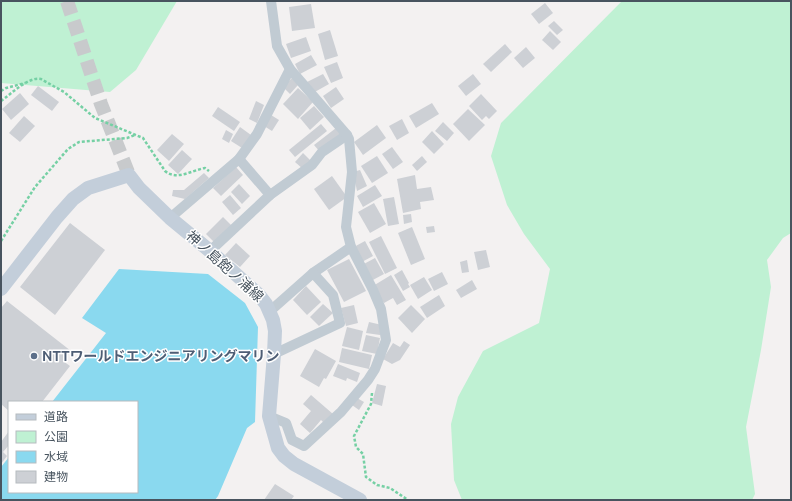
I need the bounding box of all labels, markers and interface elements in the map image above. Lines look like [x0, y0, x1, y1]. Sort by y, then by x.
street label: 神ノ島飽ノ浦線 [183, 227, 267, 305]
place label: NTTワールドエンジニアリングマリン [42, 348, 280, 364]
marker: NTTワールドエンジニアリングマリン [29, 351, 39, 361]
legend [8, 401, 138, 493]
text: 道路 [44, 410, 68, 423]
text: 公園 [44, 430, 68, 443]
text: 水域 [44, 450, 68, 463]
text: 建物 [44, 470, 68, 483]

